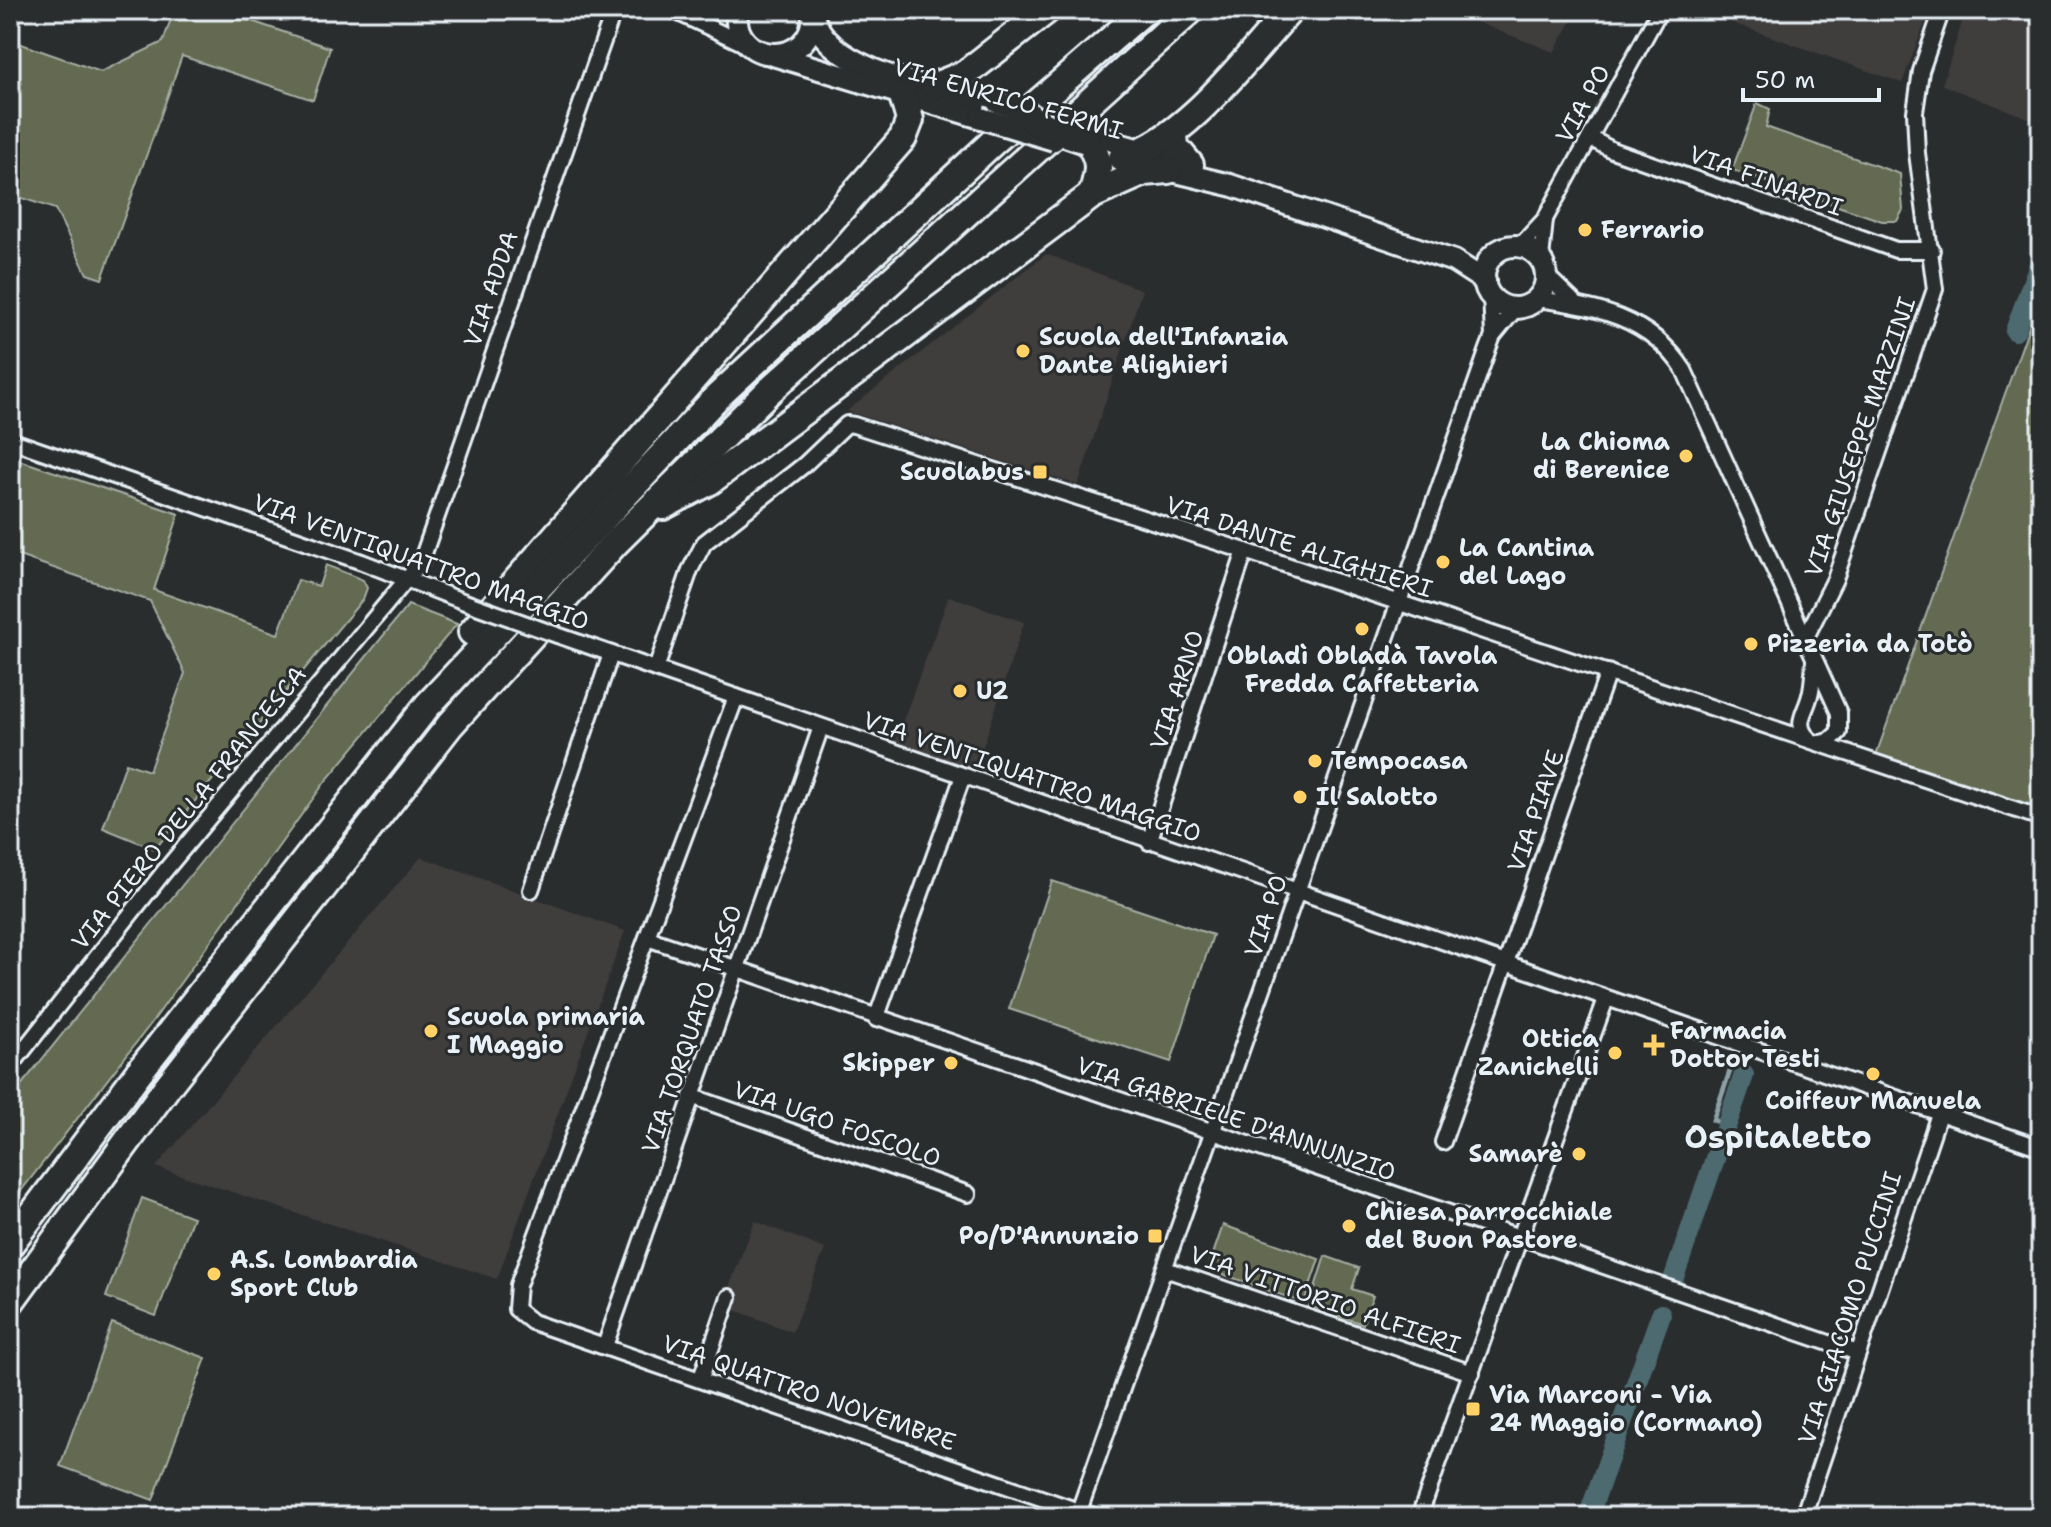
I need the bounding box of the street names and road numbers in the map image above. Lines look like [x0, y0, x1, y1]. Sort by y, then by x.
street label: VIA ENRICO FERMI [890, 51, 1126, 147]
street label: VIA PO [1548, 59, 1618, 149]
street label: VIA FINARDI [1685, 138, 1847, 224]
street label: VIA ADDA [456, 227, 526, 351]
street label: VIA GIUSEPPE MAZZINI [1797, 293, 1923, 581]
street label: VIA VENTIQUATTRO MAGGIO [248, 486, 594, 638]
street label: VIA DANTE ALIGHIERI [1162, 489, 1436, 605]
street label: VIA ARNO [1143, 626, 1211, 754]
street label: VIA PIERO DELLA FRANCESCA [64, 659, 314, 957]
street label: VIA VENTIQUATTRO MAGGIO [859, 704, 1205, 850]
street label: VIA PIAVE [1500, 746, 1572, 876]
street label: VIA PO [1237, 871, 1295, 961]
street label: VIA TORQUATO TASSO [634, 901, 750, 1157]
street label: VIA GABRIELE D'ANNUNZIO [1072, 1049, 1400, 1189]
street label: VIA UGO FOSCOLO [729, 1073, 945, 1175]
street label: VIA GIACOMO PUCCINI [1791, 1168, 1909, 1448]
street label: VIA VITTORIO ALFIERI [1185, 1239, 1465, 1361]
street label: VIA QUATTRO NOVEMBRE [658, 1328, 960, 1458]

